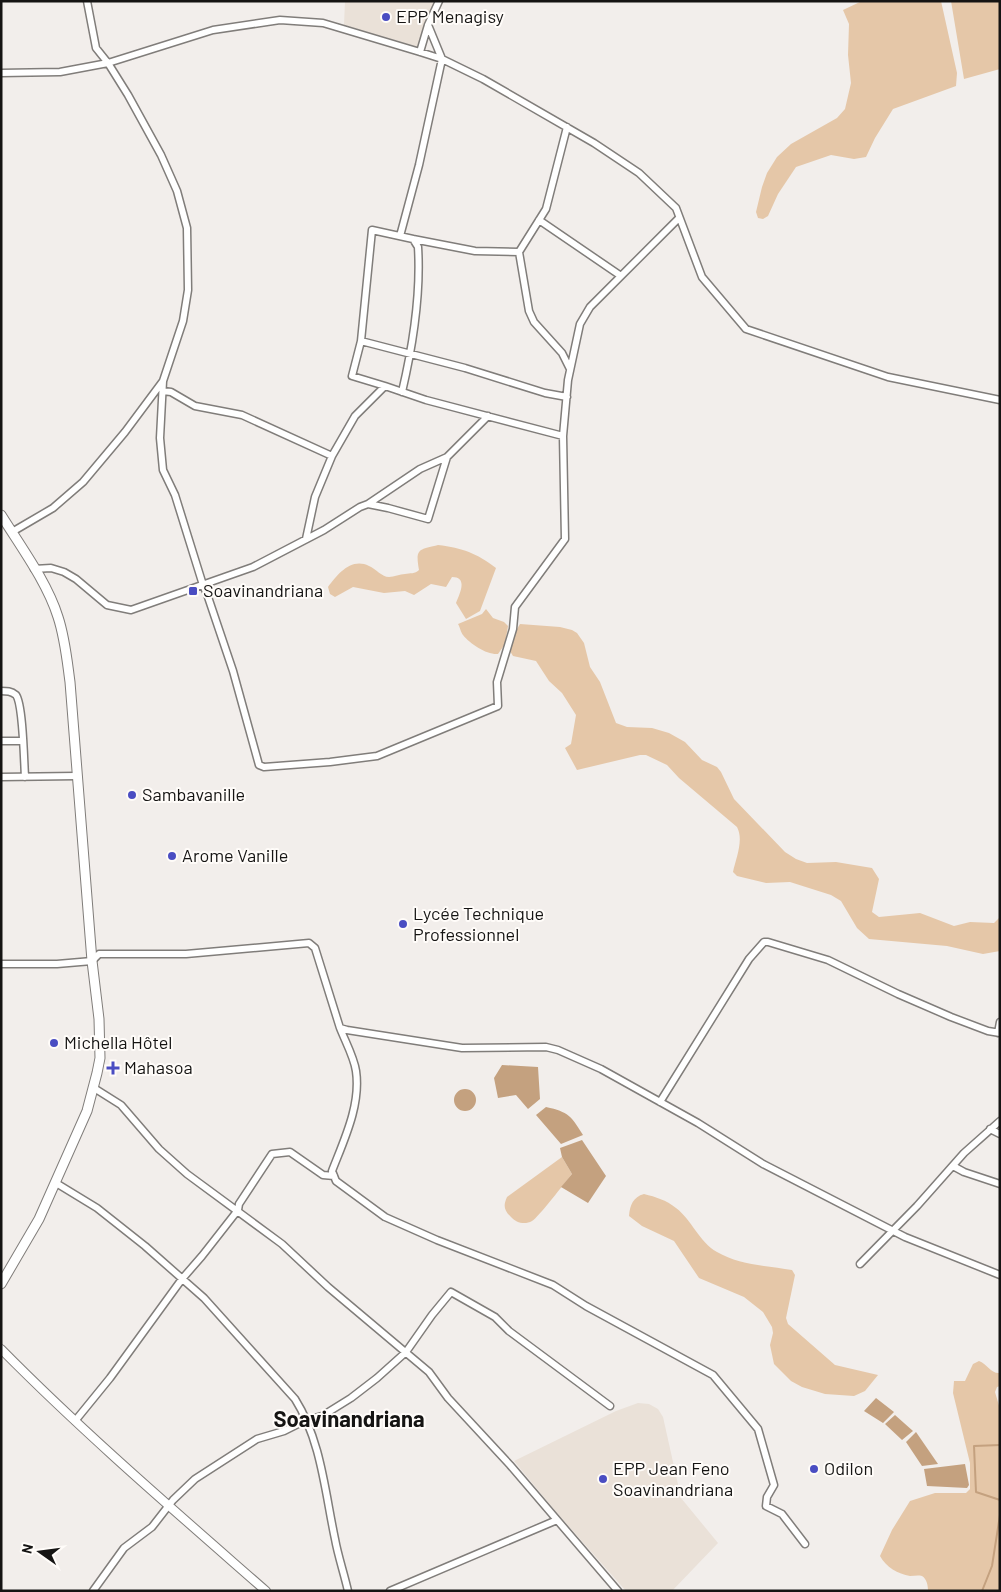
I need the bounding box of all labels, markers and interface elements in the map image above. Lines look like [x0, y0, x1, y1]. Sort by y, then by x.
place label: EPP Menagisy [396, 5, 504, 27]
marker: EPP Menagisy [380, 11, 392, 23]
place label: Soavinandriana [203, 579, 323, 601]
marker: Soavinandriana [187, 585, 199, 597]
place label: Sambavanille [142, 783, 245, 805]
marker: Sambavanille [126, 789, 138, 801]
place label: Arome Vanille [182, 844, 288, 866]
marker: Arome Vanille [166, 850, 178, 862]
place label: Lycée Technique Professionnel [413, 902, 544, 945]
marker: Lycée Technique Professionnel [397, 918, 409, 930]
place label: Michella Hôtel [64, 1031, 172, 1053]
marker: Michella Hôtel [48, 1037, 60, 1049]
place label: Mahasoa [124, 1056, 193, 1078]
marker: Mahasoa [106, 1061, 120, 1075]
district label: Soavinandriana [273, 1405, 425, 1431]
place label: EPP Jean Feno Soavinandriana [613, 1457, 733, 1500]
place label: Odilon [824, 1457, 873, 1479]
marker: Odilon [808, 1463, 820, 1475]
marker: EPP Jean Feno Soavinandriana [597, 1473, 609, 1485]
north arrow [15, 1527, 65, 1577]
text: N [18, 1542, 36, 1555]

